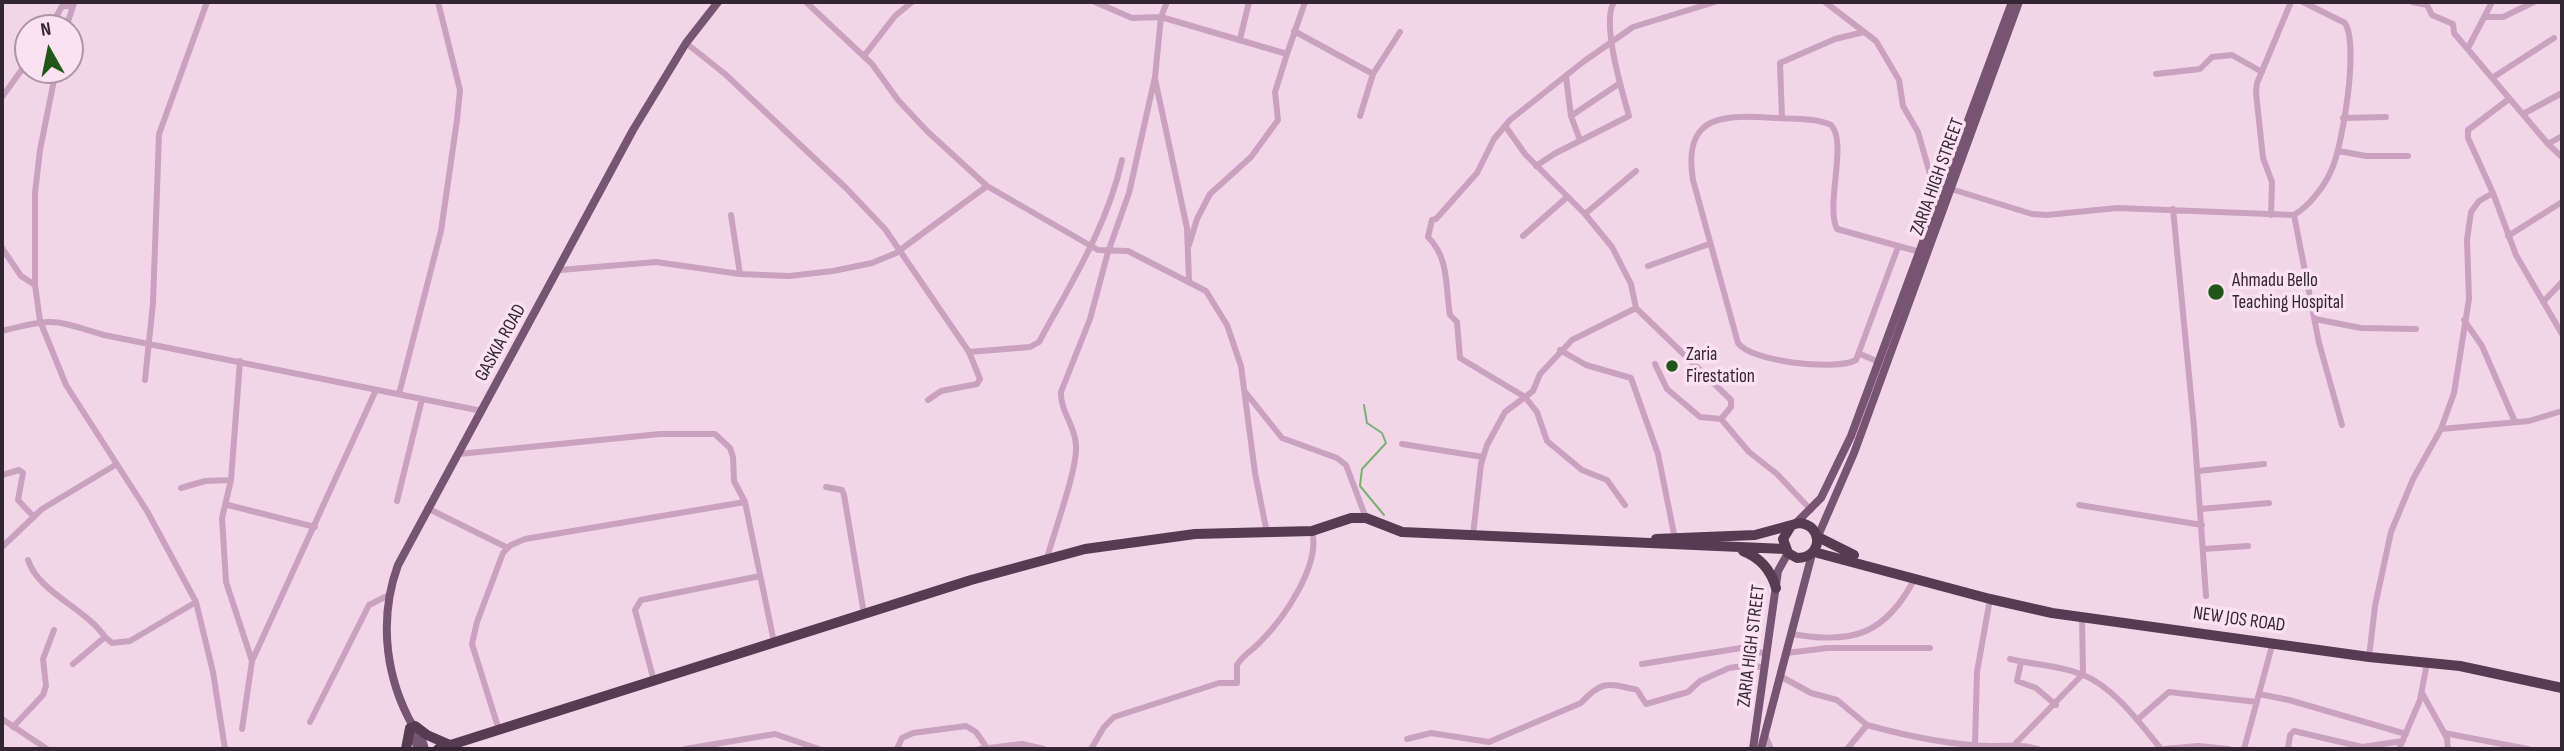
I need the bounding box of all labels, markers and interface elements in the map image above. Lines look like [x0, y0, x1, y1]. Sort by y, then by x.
north arrow [14, 14, 84, 84]
text: N [39, 18, 53, 42]
street label: ZARIA HIGH STREET [1906, 115, 1970, 239]
place label: Ahmadu Bello Teaching Hospital [2232, 270, 2344, 314]
marker: Ahmadu Bello Teaching Hospital [2206, 282, 2226, 302]
street label: GASKIA ROAD [471, 300, 531, 386]
place label: Zaria Firestation [1686, 344, 1755, 388]
marker: Zaria Firestation [1664, 358, 1680, 374]
street label: ZARIA HIGH STREET [1733, 583, 1771, 709]
street label: NEW JOS ROAD [2192, 602, 2286, 638]

